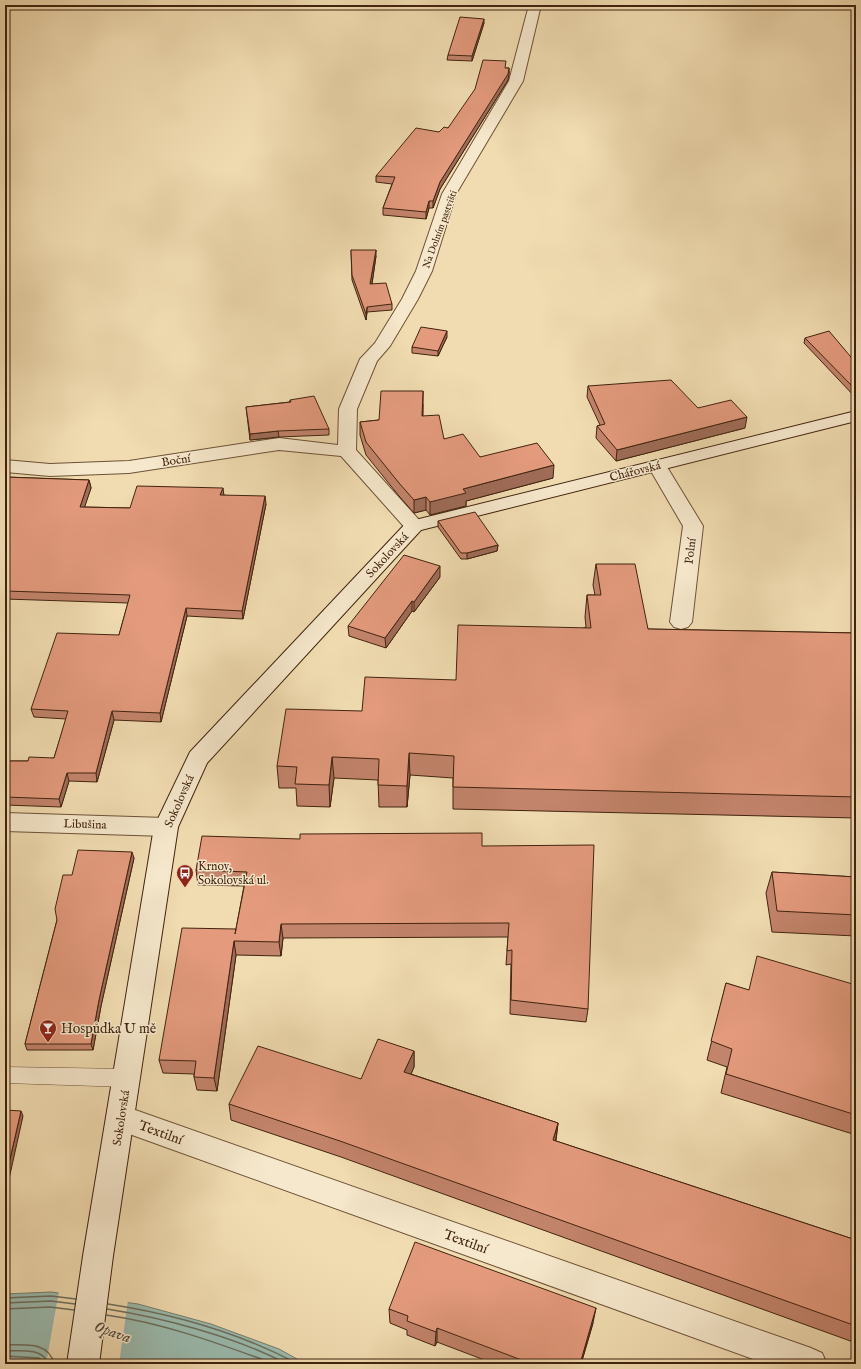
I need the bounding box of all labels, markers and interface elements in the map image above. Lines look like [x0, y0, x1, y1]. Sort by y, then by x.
street label: Na Dolním pastvišti [420, 188, 461, 270]
street label: Boční [160, 451, 192, 470]
street label: Chářovská [608, 458, 663, 485]
street label: Sokolovská [363, 529, 413, 581]
street label: Polní [681, 536, 700, 565]
street label: Sokolovská [161, 772, 198, 830]
street label: Libušina [63, 816, 108, 833]
place label: Krnov, Sokolovská ul. [198, 859, 269, 888]
bus stop icon: Krnov, Sokolovská ul. [175, 863, 195, 888]
bar icon: Hospůdka U mě [38, 1018, 58, 1043]
place label: Hospůdka U mě [61, 1020, 157, 1038]
street label: Sokolovská [110, 1088, 133, 1147]
street label: Textilní [136, 1117, 186, 1150]
street label: Textilní [441, 1226, 491, 1259]
water label: Opava [91, 1317, 133, 1349]

